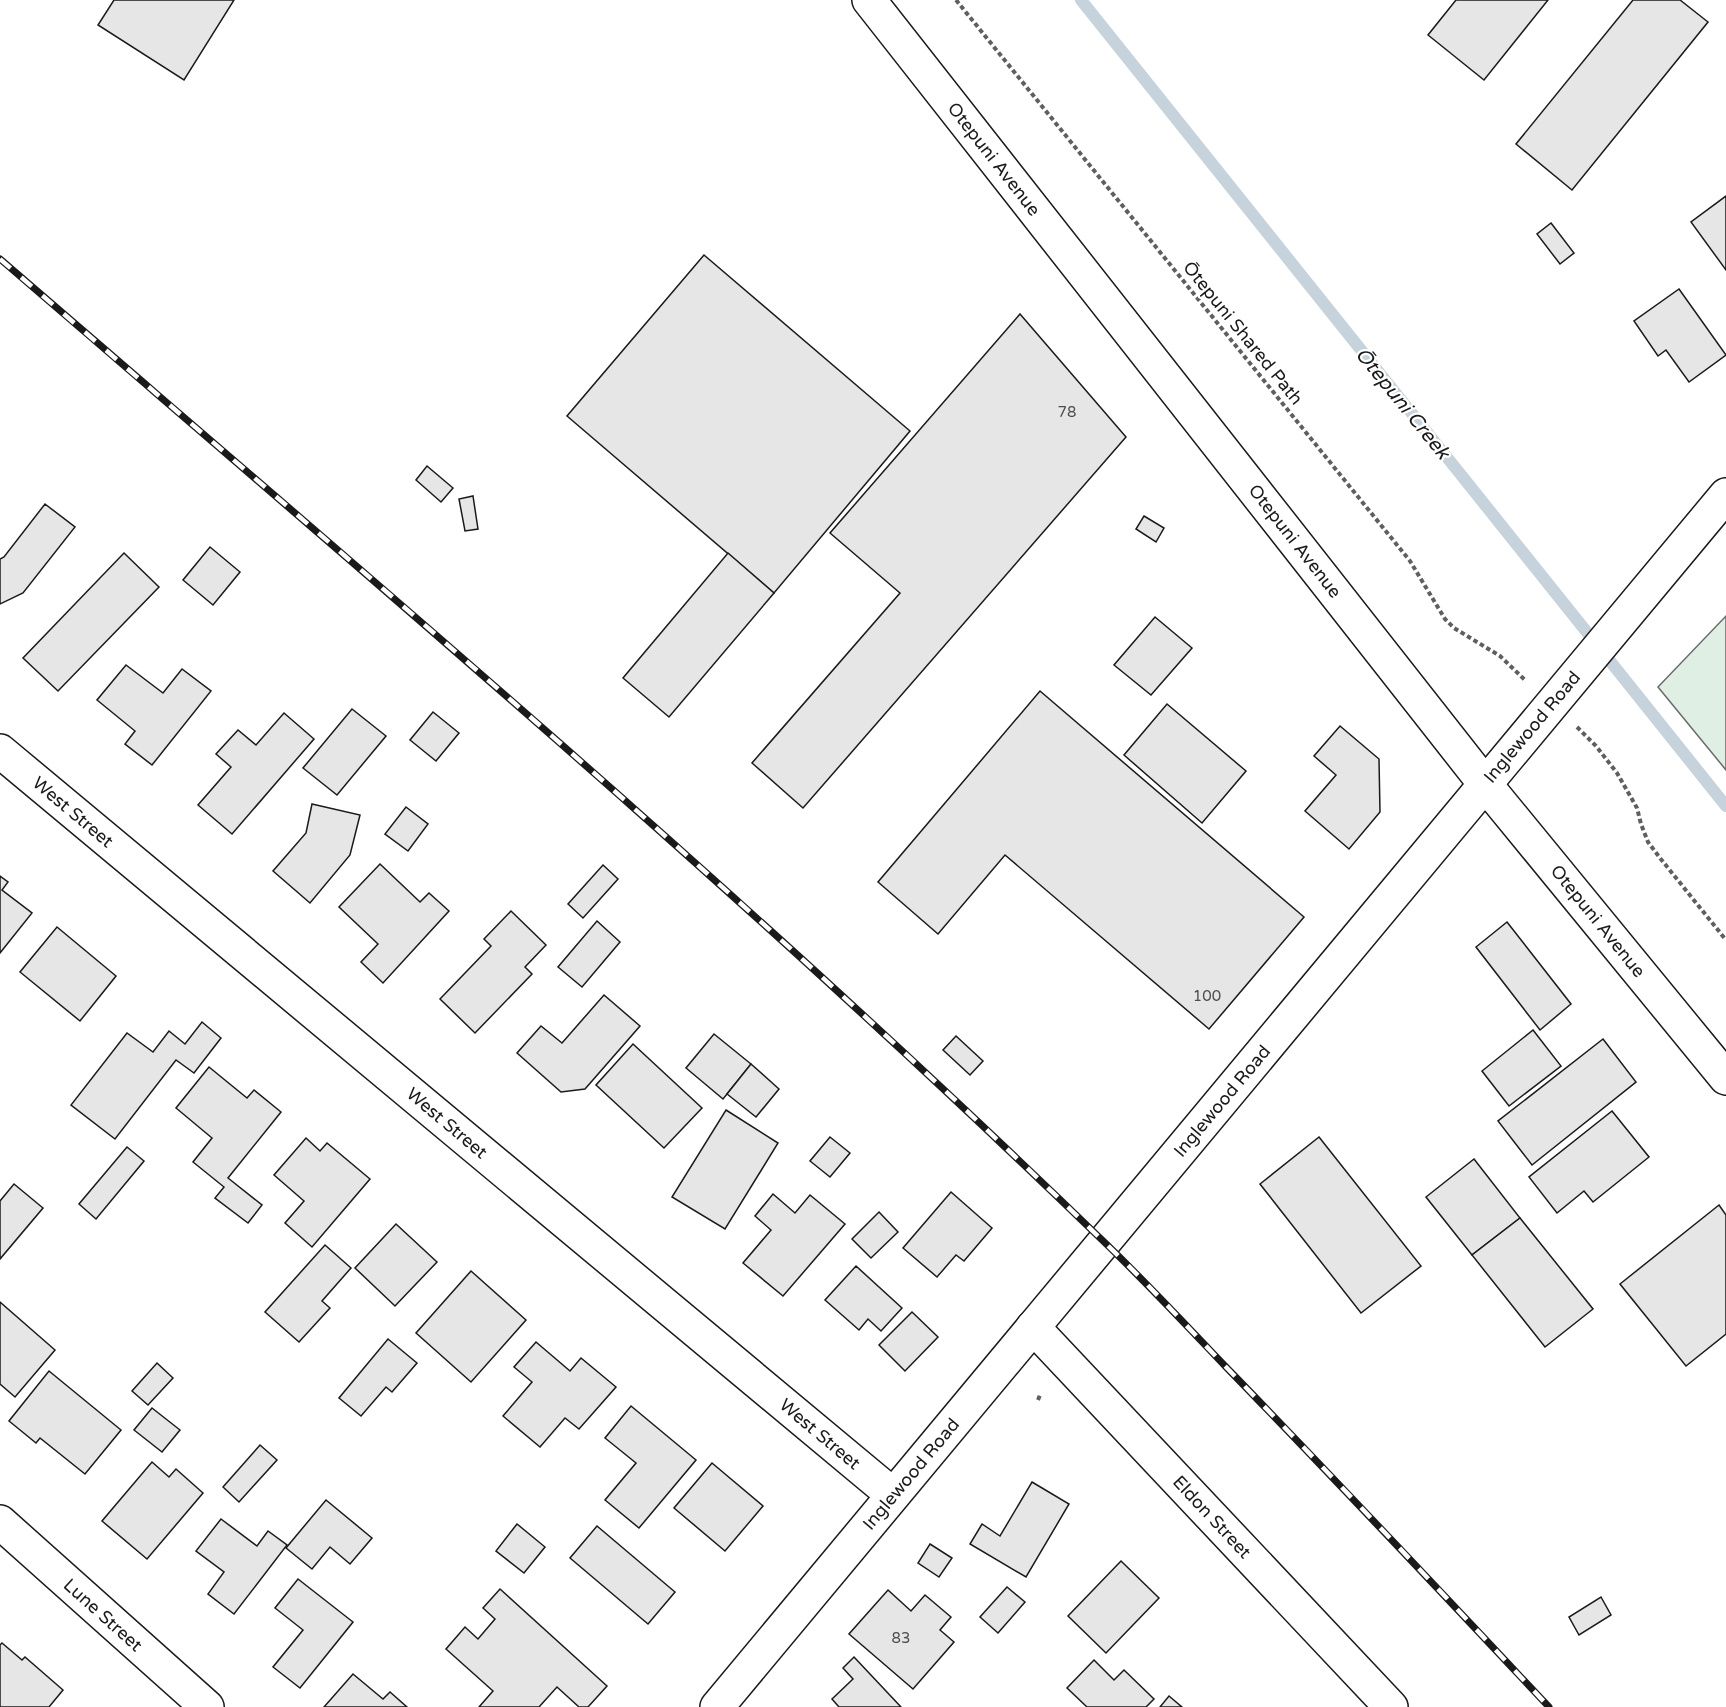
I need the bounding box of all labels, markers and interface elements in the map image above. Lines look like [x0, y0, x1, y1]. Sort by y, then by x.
street label: Otepuni Avenue [943, 98, 1045, 220]
street label: Ōtepuni Shared Path [1178, 257, 1308, 409]
water label: Ōtepuni Creek [1350, 343, 1456, 466]
house number: 78 [1058, 403, 1076, 421]
street label: Otepuni Avenue [1244, 480, 1346, 602]
street label: Inglewood Road [1479, 667, 1585, 787]
street label: West Street [28, 772, 118, 852]
street label: Otepuni Avenue [1546, 860, 1650, 982]
house number: 100 [1193, 987, 1221, 1005]
street label: Inglewood Road [1169, 1041, 1275, 1161]
street label: West Street [402, 1083, 492, 1163]
street label: West Street [775, 1394, 865, 1474]
street label: Inglewood Road [858, 1414, 964, 1534]
street label: Eldon Street [1168, 1471, 1256, 1563]
street label: Lune Street [59, 1574, 147, 1656]
house number: 83 [892, 1629, 910, 1647]

